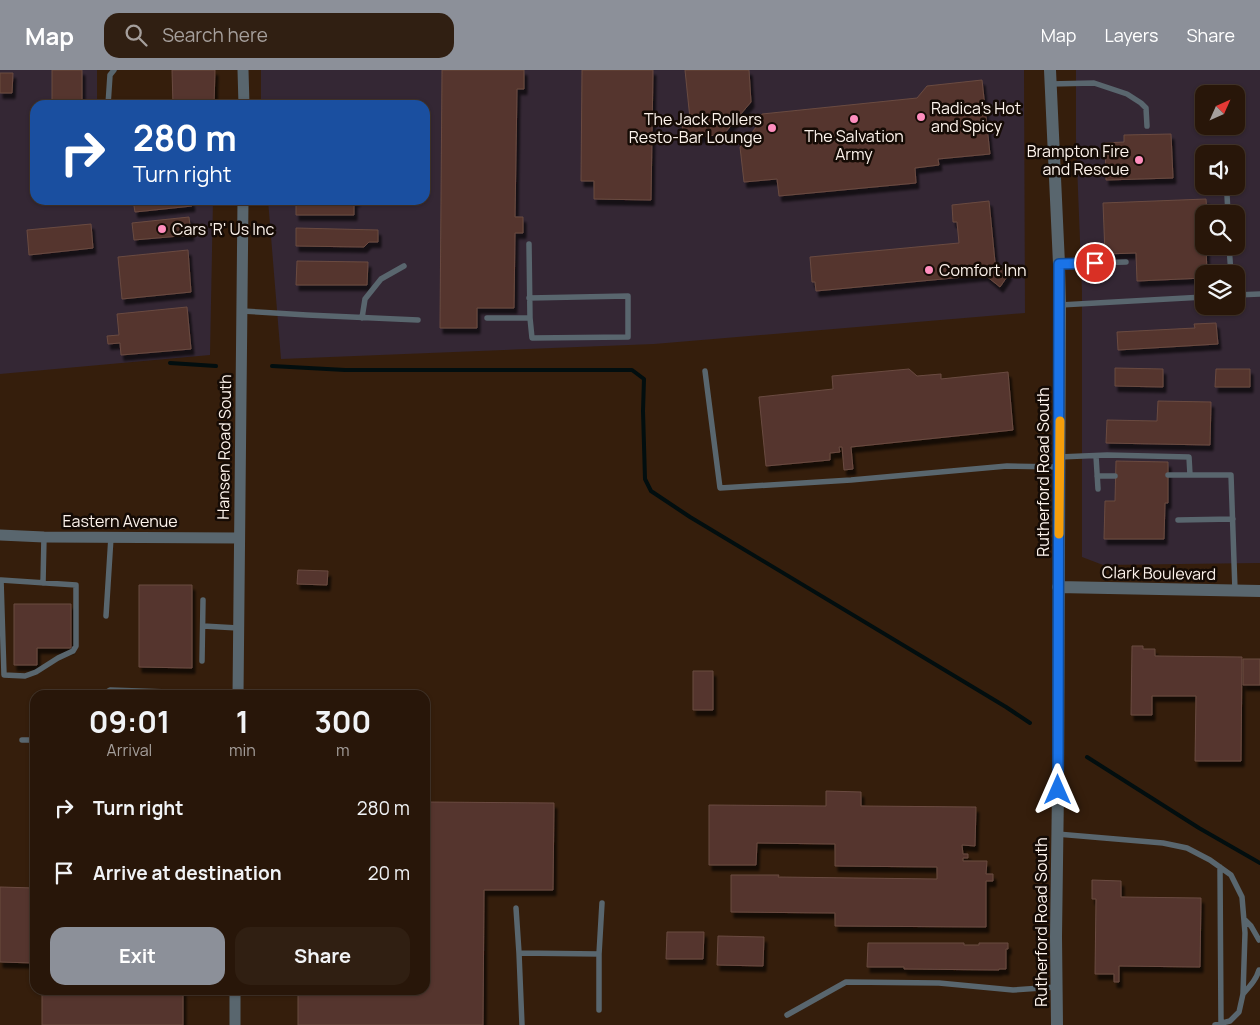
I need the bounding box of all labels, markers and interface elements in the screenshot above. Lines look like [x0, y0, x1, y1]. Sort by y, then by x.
search box [104, 13, 454, 58]
text: Map [25, 19, 74, 52]
icon: search [122, 21, 150, 49]
text: Search here [162, 22, 268, 48]
text: Map [1041, 23, 1076, 47]
text: Layers [1104, 23, 1158, 47]
text: Share [1186, 23, 1235, 47]
north arrow [1195, 85, 1245, 135]
map controls [1195, 85, 1245, 315]
place label: Radica's Hot and Spicy [931, 97, 1021, 137]
place label: The Jack Rollers Resto-Bar Lounge [629, 108, 762, 148]
marker: Radica's Hot and Spicy [915, 111, 927, 123]
marker: The Salvation Army [848, 113, 860, 125]
text: 280 m [133, 114, 237, 162]
icon: right [50, 120, 115, 185]
marker: The Jack Rollers Resto-Bar Lounge [766, 122, 778, 134]
place label: The Salvation Army [804, 125, 904, 165]
place label: Brampton Fire and Rescue [1027, 140, 1129, 180]
button: sound [1195, 145, 1245, 195]
marker: Brampton Fire and Rescue [1133, 154, 1145, 166]
text: Turn right [133, 159, 231, 189]
button: search [1195, 205, 1245, 255]
place label: Cars 'R' Us Inc [172, 218, 275, 240]
marker: Cars 'R' Us Inc [156, 223, 168, 235]
pin [1074, 242, 1116, 284]
icon: arrive [1081, 249, 1109, 277]
place label: Comfort Inn [939, 259, 1026, 281]
marker: Comfort Inn [923, 264, 935, 276]
button: layers [1195, 265, 1245, 315]
street label: Hansen Road South [212, 374, 236, 520]
street label: Rutherford Road South [1032, 387, 1054, 557]
street label: Eastern Avenue [62, 510, 178, 532]
street label: Clark Boulevard [1102, 561, 1216, 585]
text: 09:01 [89, 701, 170, 742]
text: 1 [236, 701, 249, 742]
text: 300 [314, 701, 371, 742]
text: Arrival [107, 739, 152, 761]
text: min [229, 739, 256, 761]
text: m [336, 739, 350, 761]
position arrow [1031, 763, 1083, 815]
icon: right [50, 794, 78, 822]
text: Turn right [93, 795, 183, 821]
text: 280 m [357, 795, 410, 821]
street label: Rutherford Road South [1030, 837, 1052, 1007]
icon: arrive [50, 859, 78, 887]
text: Arrive at destination [93, 860, 282, 886]
text: 20 m [368, 860, 410, 886]
button: Exit [50, 927, 225, 985]
button: Share [235, 927, 410, 985]

